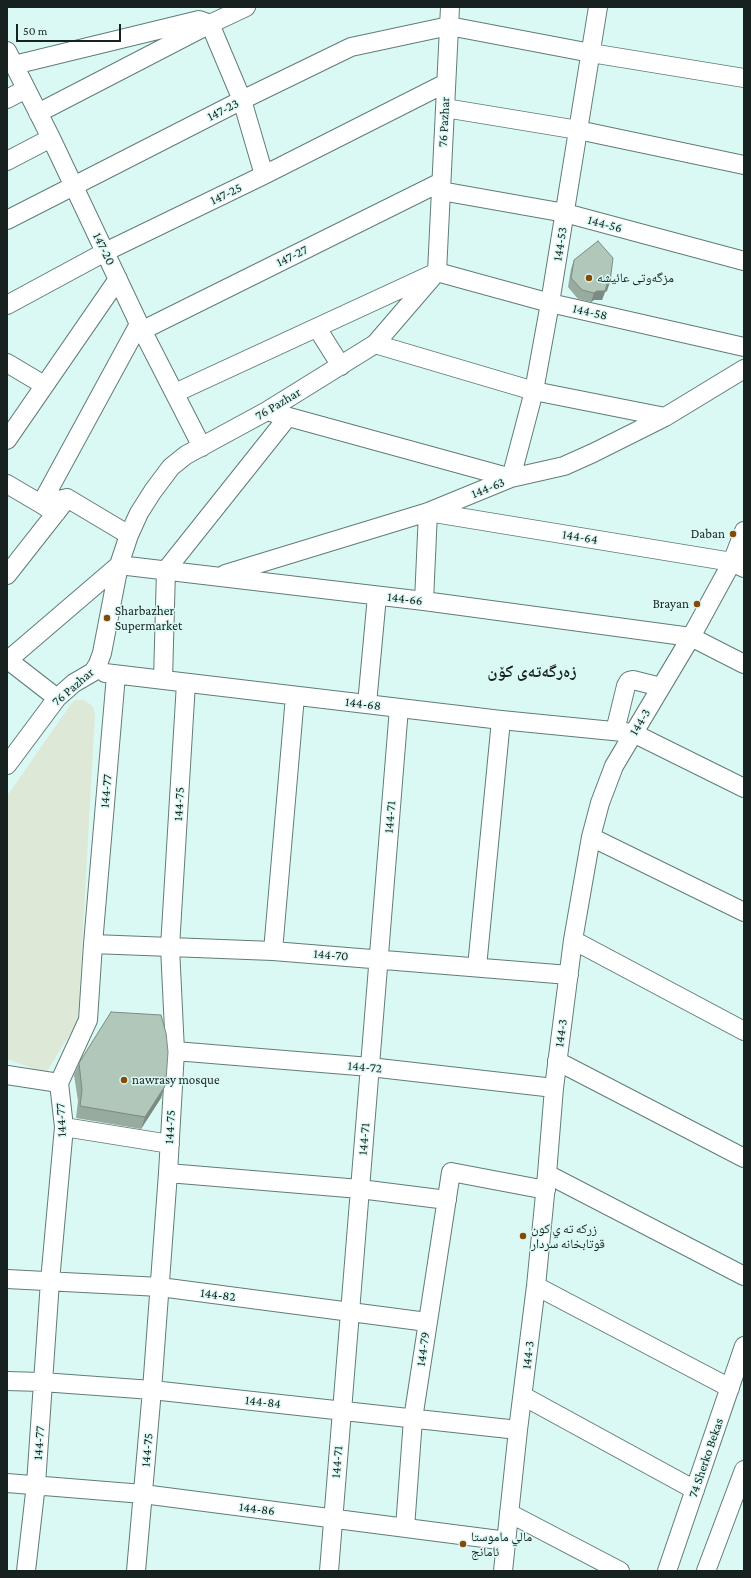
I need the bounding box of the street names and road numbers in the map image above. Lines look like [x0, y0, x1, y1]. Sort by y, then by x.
street label: 147-23 [205, 95, 241, 125]
street label: 76 Pazhar [435, 96, 453, 148]
street label: 147-25 [208, 180, 244, 208]
street label: 144-56 [586, 212, 624, 236]
street label: 144-53 [550, 226, 570, 262]
street label: 147-20 [89, 230, 119, 268]
street label: 147-27 [274, 242, 310, 270]
street label: 144-58 [571, 300, 609, 324]
street label: 76 Pazhar [252, 384, 304, 424]
street label: 144-63 [469, 474, 507, 502]
street label: 144-64 [561, 527, 599, 547]
street label: 144-66 [386, 589, 424, 609]
street label: 76 Pazhar [49, 665, 97, 709]
street label: 144-68 [344, 694, 382, 714]
street label: 144-3 [626, 706, 654, 738]
street label: 144-77 [97, 773, 115, 809]
street label: 144-75 [170, 787, 188, 821]
street label: 144-71 [381, 800, 399, 834]
street label: 144-70 [313, 946, 349, 964]
street label: 144-3 [551, 1018, 571, 1048]
street label: 144-72 [347, 1058, 383, 1076]
street label: 144-77 [52, 1103, 70, 1137]
street label: 144-75 [161, 1110, 179, 1144]
street label: 144-71 [355, 1122, 373, 1156]
street label: 144-82 [199, 1285, 237, 1305]
street label: 144-79 [413, 1331, 433, 1367]
street label: 144-3 [519, 1340, 537, 1370]
street label: 144-84 [244, 1392, 282, 1412]
street label: 74 Sherko Bekas [685, 1416, 727, 1500]
street label: 144-77 [30, 1425, 48, 1461]
street label: 144-75 [138, 1432, 156, 1468]
street label: 144-71 [328, 1445, 346, 1479]
street label: 144-86 [238, 1499, 276, 1519]

